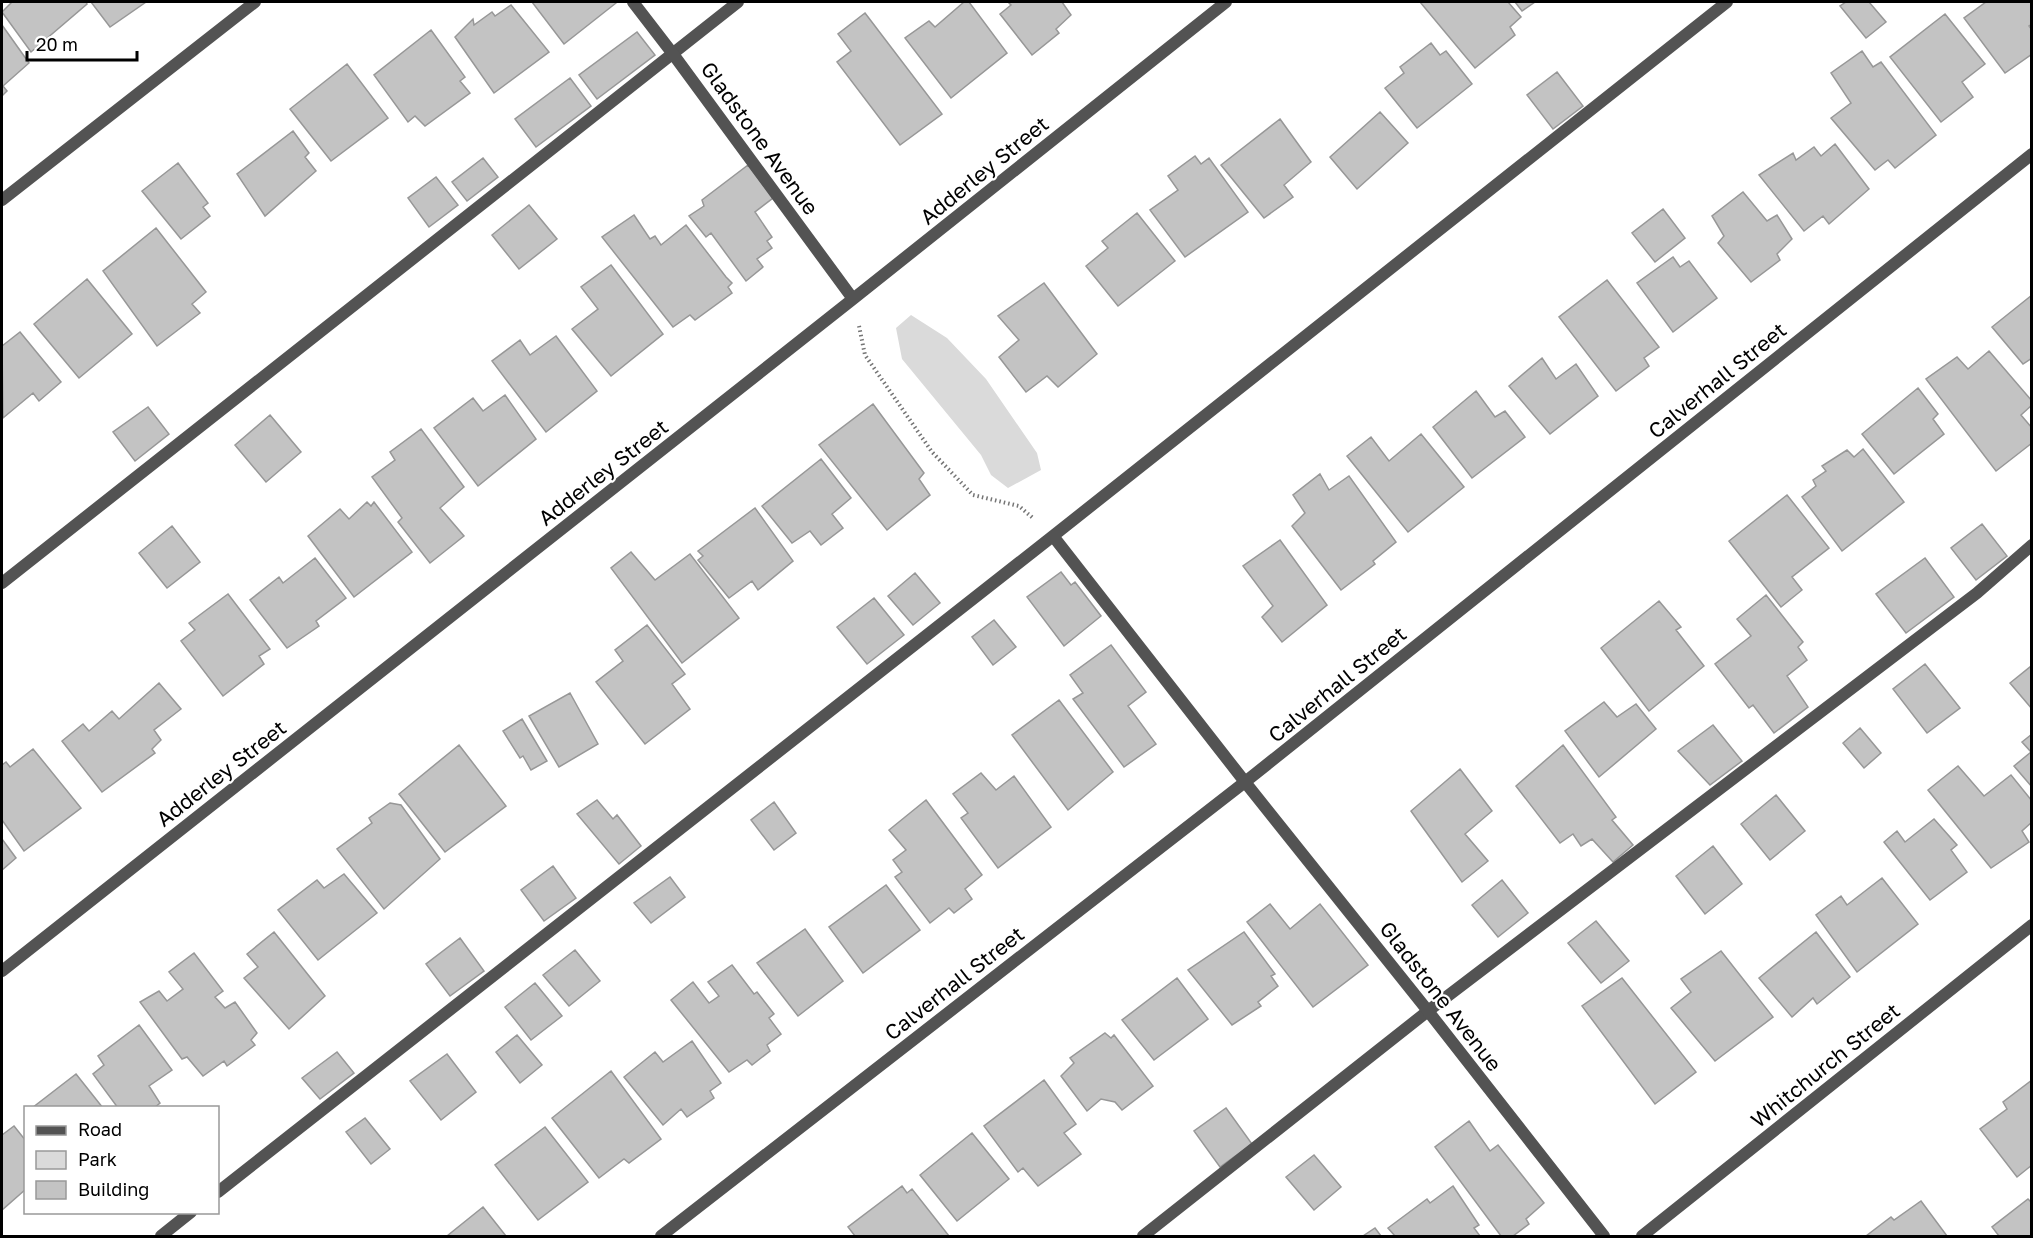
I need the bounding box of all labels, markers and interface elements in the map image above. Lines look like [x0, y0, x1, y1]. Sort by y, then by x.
scale bar [27, 24, 136, 62]
text: 20 m [36, 33, 78, 55]
street label: Gladstone Avenue [696, 56, 824, 220]
street label: Adderley Street [915, 110, 1053, 230]
street label: Calverhall Street [1643, 316, 1791, 444]
street label: Adderley Street [533, 413, 673, 531]
street label: Calverhall Street [1263, 620, 1411, 748]
street label: Adderley Street [151, 714, 291, 832]
street label: Gladstone Avenue [1374, 916, 1508, 1076]
street label: Calverhall Street [879, 920, 1029, 1046]
street label: Whitchurch Street [1745, 997, 1905, 1133]
legend [24, 1106, 219, 1214]
text: Road [78, 1118, 122, 1140]
text: Park [78, 1148, 117, 1170]
text: Building [78, 1178, 149, 1200]

